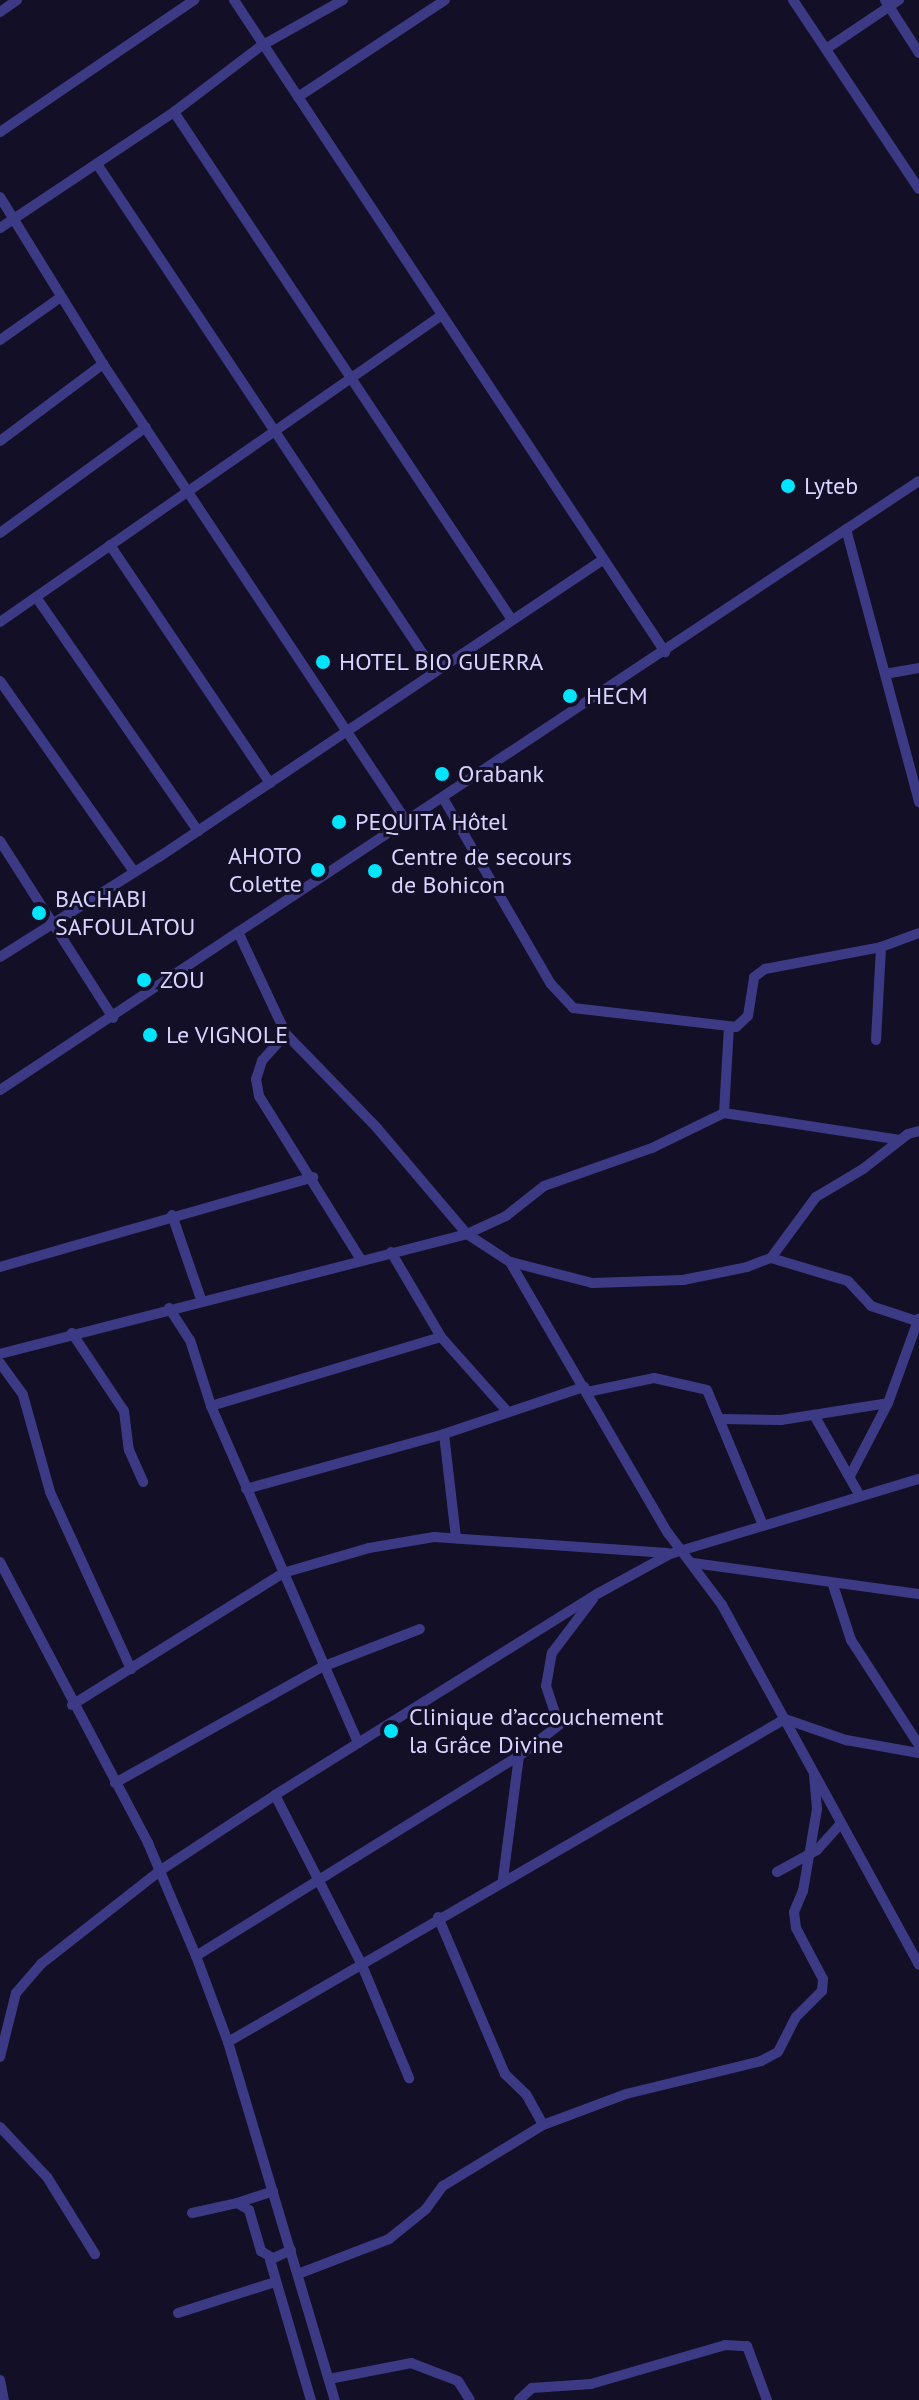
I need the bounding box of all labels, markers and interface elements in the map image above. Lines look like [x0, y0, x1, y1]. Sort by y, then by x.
place label: Lyteb [804, 472, 858, 500]
marker: Lyteb [779, 477, 797, 495]
place label: HOTEL BIO GUERRA [339, 648, 544, 676]
marker: HOTEL BIO GUERRA [314, 653, 332, 671]
place label: HECM [586, 682, 648, 710]
marker: HECM [561, 687, 579, 705]
place label: Orabank [458, 760, 544, 788]
marker: Orabank [433, 765, 451, 783]
place label: PEQUITA Hôtel [355, 808, 509, 836]
marker: PEQUITA Hôtel [330, 813, 348, 831]
place label: AHOTO Colette [228, 842, 302, 898]
place label: Centre de secours de Bohicon [391, 843, 572, 899]
marker: AHOTO Colette [309, 861, 327, 879]
marker: Centre de secours de Bohicon [366, 862, 384, 880]
place label: BACHABI SAFOULATOU [55, 885, 195, 941]
marker: BACHABI SAFOULATOU [30, 904, 48, 922]
place label: ZOU [160, 966, 205, 994]
marker: ZOU [135, 971, 153, 989]
place label: Le VIGNOLE [166, 1021, 289, 1049]
marker: Le VIGNOLE [141, 1026, 159, 1044]
place label: Clinique d’accouchement la Grâce Divine [409, 1703, 664, 1759]
marker: Clinique d’accouchement la Grâce Divine [380, 1720, 402, 1742]

